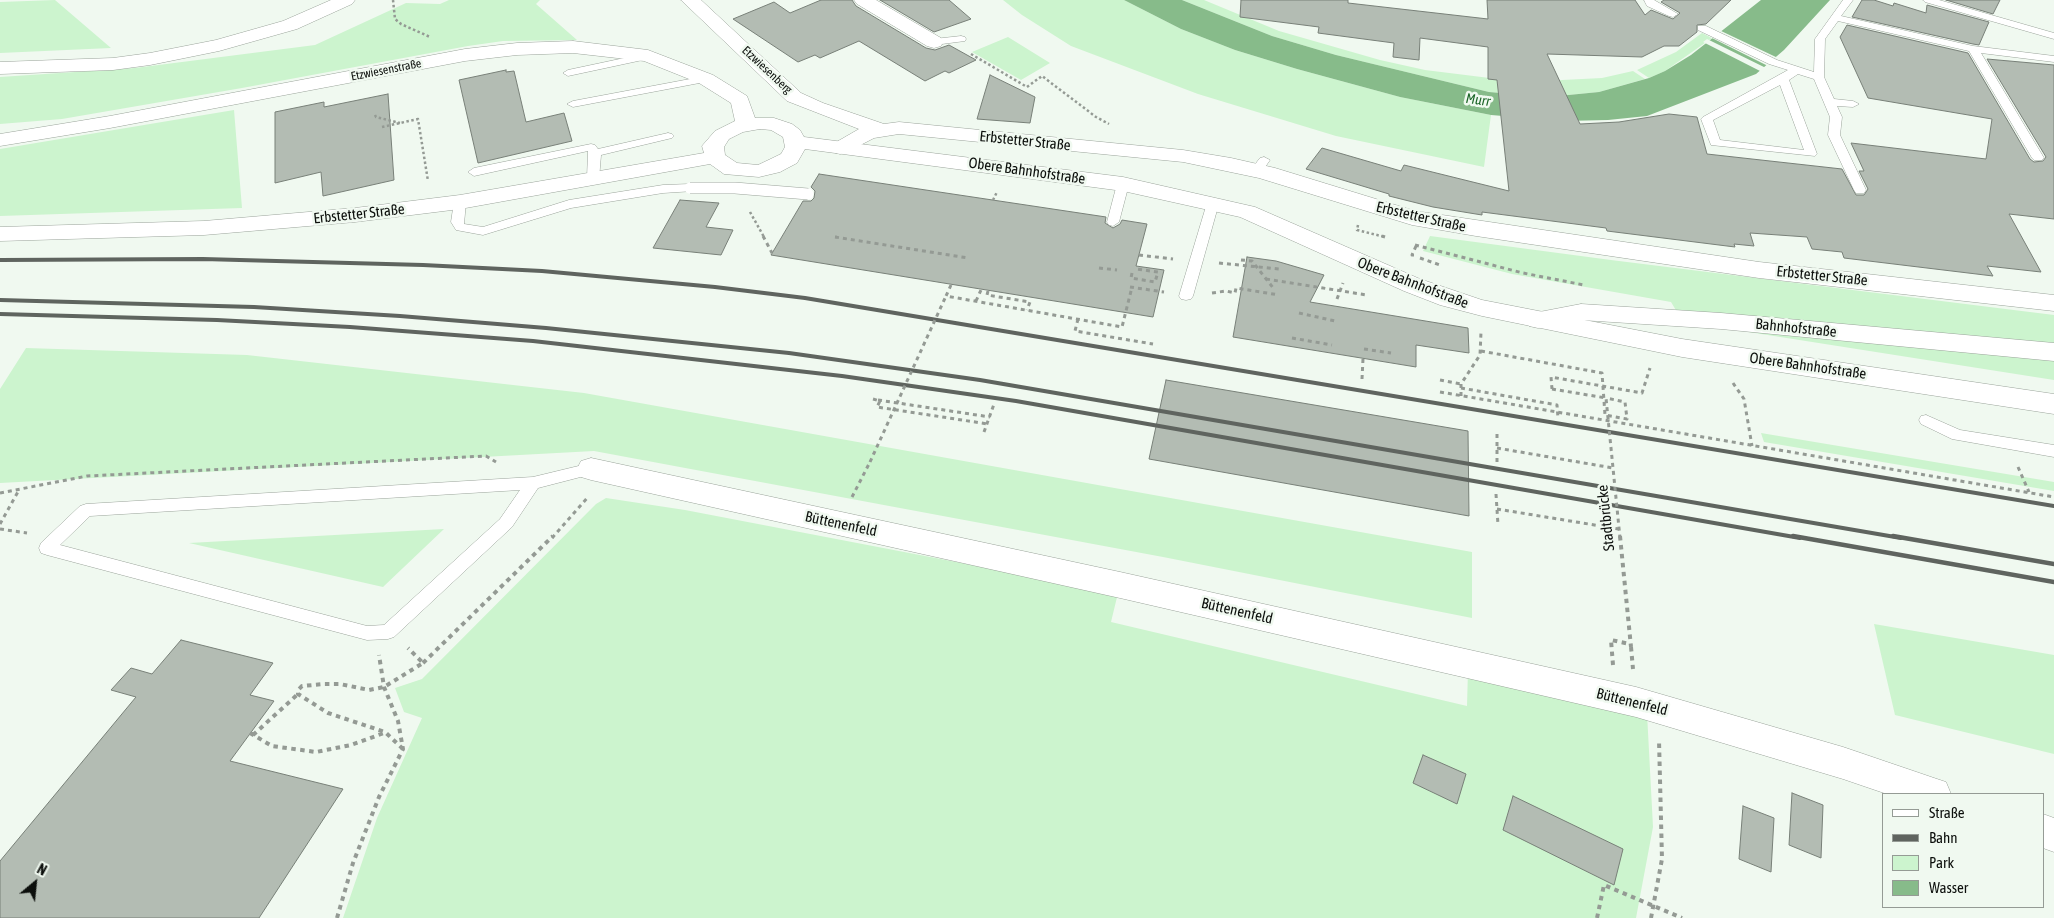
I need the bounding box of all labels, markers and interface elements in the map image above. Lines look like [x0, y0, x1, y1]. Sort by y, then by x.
street label: Etzwiesenberg [739, 43, 795, 97]
street label: Etzwiesenstraße [350, 56, 422, 84]
water label: Murr [1465, 90, 1491, 110]
street label: Erbstetter Straße [979, 127, 1071, 155]
street label: Obere Bahnhofstraße [967, 154, 1087, 188]
street label: Erbstetter Straße [1374, 198, 1468, 236]
street label: Erbstetter Straße [313, 200, 405, 228]
street label: Obere Bahnhofstraße [1355, 254, 1471, 312]
street label: Erbstetter Straße [1776, 262, 1868, 290]
street label: Bahnhofstraße [1754, 315, 1838, 341]
street label: Obere Bahnhofstraße [1748, 349, 1868, 383]
street label: Stadtbrücke [1594, 484, 1618, 552]
street label: Büttenenfeld [803, 508, 879, 540]
street label: Büttenenfeld [1199, 594, 1275, 628]
street label: Büttenenfeld [1594, 684, 1670, 720]
legend [1882, 793, 2044, 908]
text: Straße [1929, 804, 1965, 821]
text: Bahn [1929, 829, 1958, 846]
text: Park [1929, 854, 1954, 871]
north arrow [10, 858, 60, 908]
text: N [35, 861, 49, 879]
text: Wasser [1929, 879, 1968, 896]

